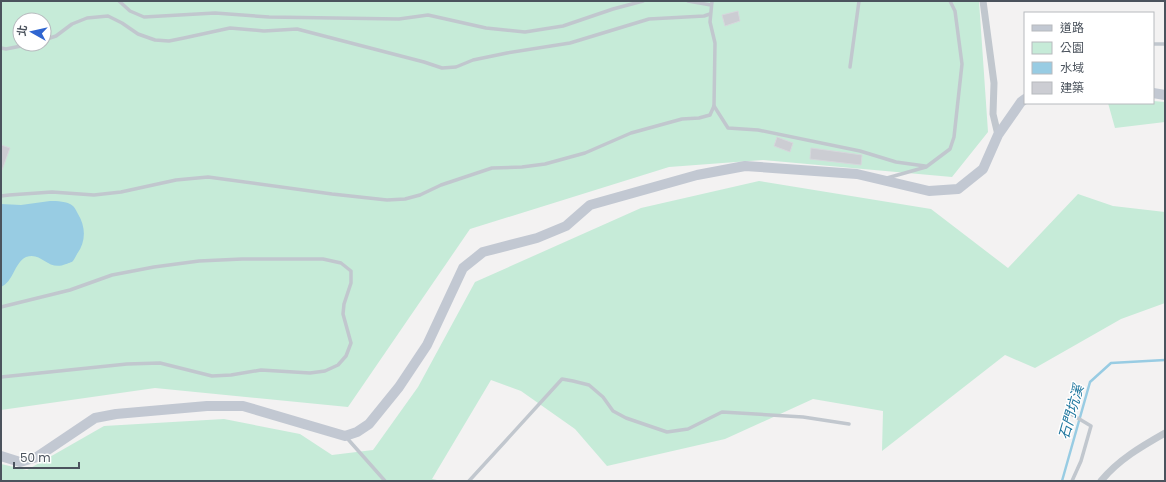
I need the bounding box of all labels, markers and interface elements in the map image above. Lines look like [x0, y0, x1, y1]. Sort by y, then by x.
north arrow [12, 12, 52, 52]
legend [1024, 12, 1154, 104]
text: 道路 [1060, 19, 1084, 36]
text: 北 [13, 24, 31, 37]
text: 公園 [1060, 39, 1084, 56]
text: 水域 [1060, 59, 1084, 76]
text: 建築 [1060, 79, 1084, 96]
water label: 石門坑溪 [1054, 380, 1089, 442]
scale bar [14, 444, 79, 470]
text: 50 m [20, 449, 51, 466]

